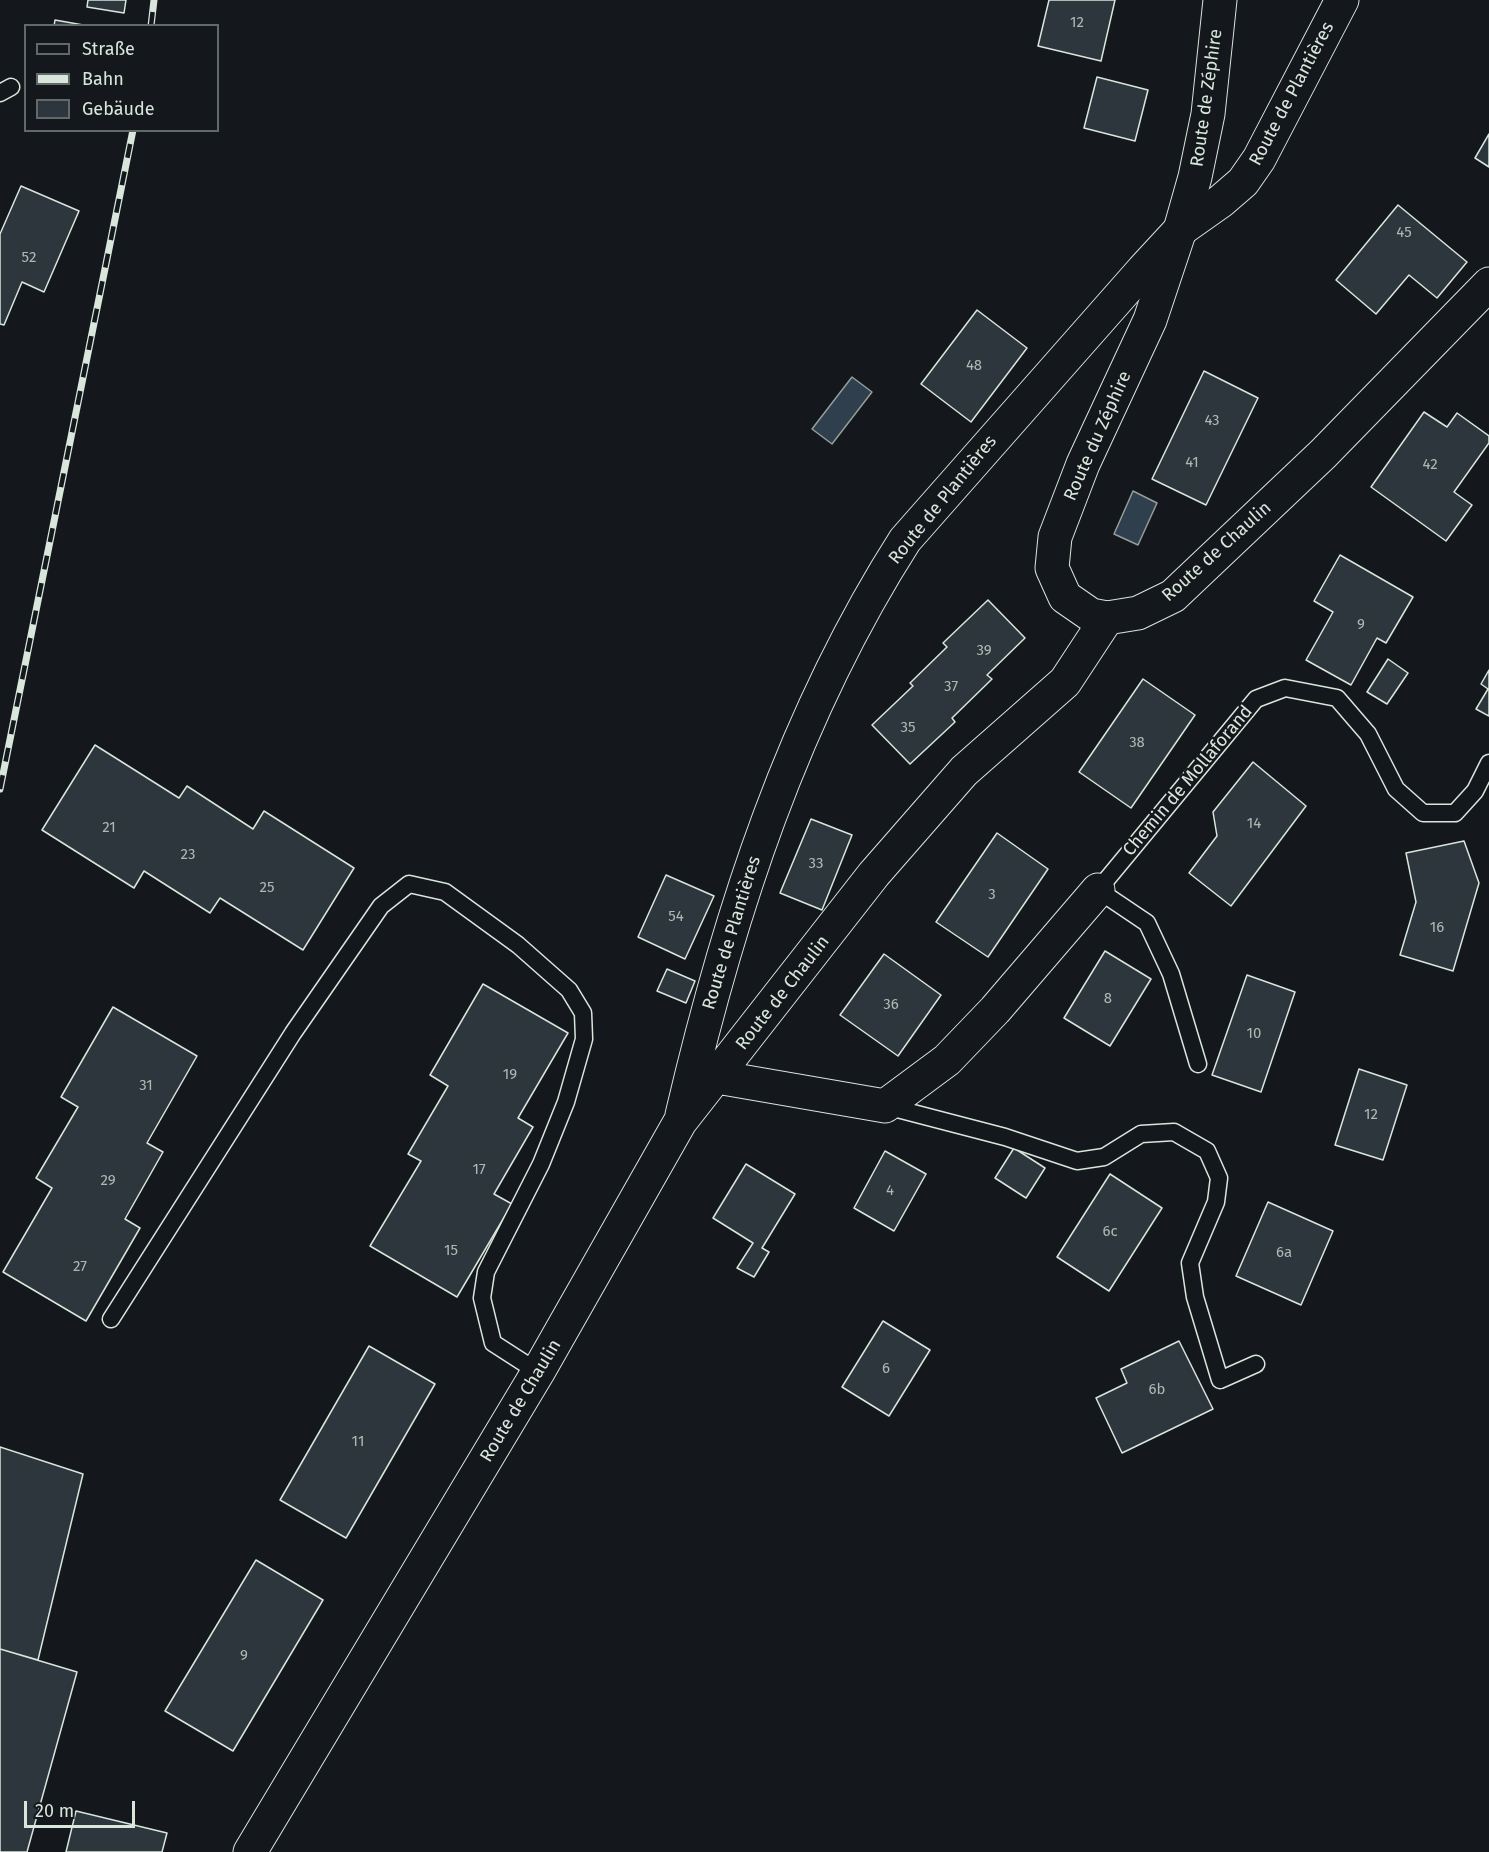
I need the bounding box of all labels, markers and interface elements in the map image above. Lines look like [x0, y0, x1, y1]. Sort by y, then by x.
house number: 12 [1070, 14, 1084, 32]
street label: Route de Plantières [1245, 18, 1339, 170]
legend [24, 24, 219, 132]
street label: Route de Zéphire [1187, 28, 1227, 168]
text: Straße [82, 38, 135, 60]
text: Bahn [82, 68, 124, 90]
text: Gebäude [82, 98, 155, 120]
house number: 45 [1396, 224, 1412, 242]
house number: 52 [22, 249, 36, 267]
house number: 48 [966, 357, 982, 375]
street label: Route du Zéphire [1060, 368, 1136, 504]
house number: 43 [1204, 412, 1220, 430]
street label: Route de Plantières [884, 431, 1002, 569]
house number: 41 [1185, 454, 1199, 472]
house number: 42 [1422, 456, 1438, 474]
street label: Route de Chaulin [1158, 497, 1276, 607]
house number: 9 [1357, 616, 1365, 634]
house number: 39 [976, 642, 992, 660]
house number: 37 [944, 678, 958, 696]
street label: Chemin de Mollaforand [1119, 701, 1257, 861]
house number: 35 [901, 719, 915, 737]
house number: 38 [1129, 734, 1145, 752]
house number: 14 [1247, 815, 1261, 833]
house number: 21 [102, 819, 116, 837]
house number: 23 [181, 846, 195, 864]
street label: Route de Plantières [698, 854, 766, 1012]
house number: 33 [809, 855, 823, 873]
house number: 25 [260, 879, 274, 897]
house number: 3 [988, 886, 996, 904]
house number: 54 [668, 908, 684, 926]
house number: 16 [1430, 919, 1444, 937]
street label: Route de Chaulin [732, 931, 834, 1055]
house number: 8 [1104, 990, 1112, 1008]
house number: 36 [883, 996, 899, 1014]
house number: 10 [1247, 1025, 1261, 1043]
house number: 19 [503, 1066, 517, 1084]
house number: 31 [139, 1077, 153, 1095]
house number: 12 [1364, 1106, 1378, 1124]
house number: 17 [472, 1161, 486, 1179]
house number: 29 [100, 1172, 116, 1190]
house number: 4 [886, 1182, 894, 1200]
house number: 6c [1102, 1223, 1118, 1241]
house number: 15 [444, 1242, 458, 1260]
house number: 6a [1276, 1244, 1292, 1262]
house number: 27 [73, 1258, 87, 1276]
street label: Route de Chaulin [476, 1336, 566, 1466]
house number: 6 [882, 1360, 890, 1378]
house number: 6b [1149, 1381, 1165, 1399]
house number: 11 [352, 1433, 364, 1451]
house number: 9 [240, 1647, 248, 1665]
scale bar [27, 1789, 138, 1827]
text: 20 m [35, 1800, 74, 1822]

